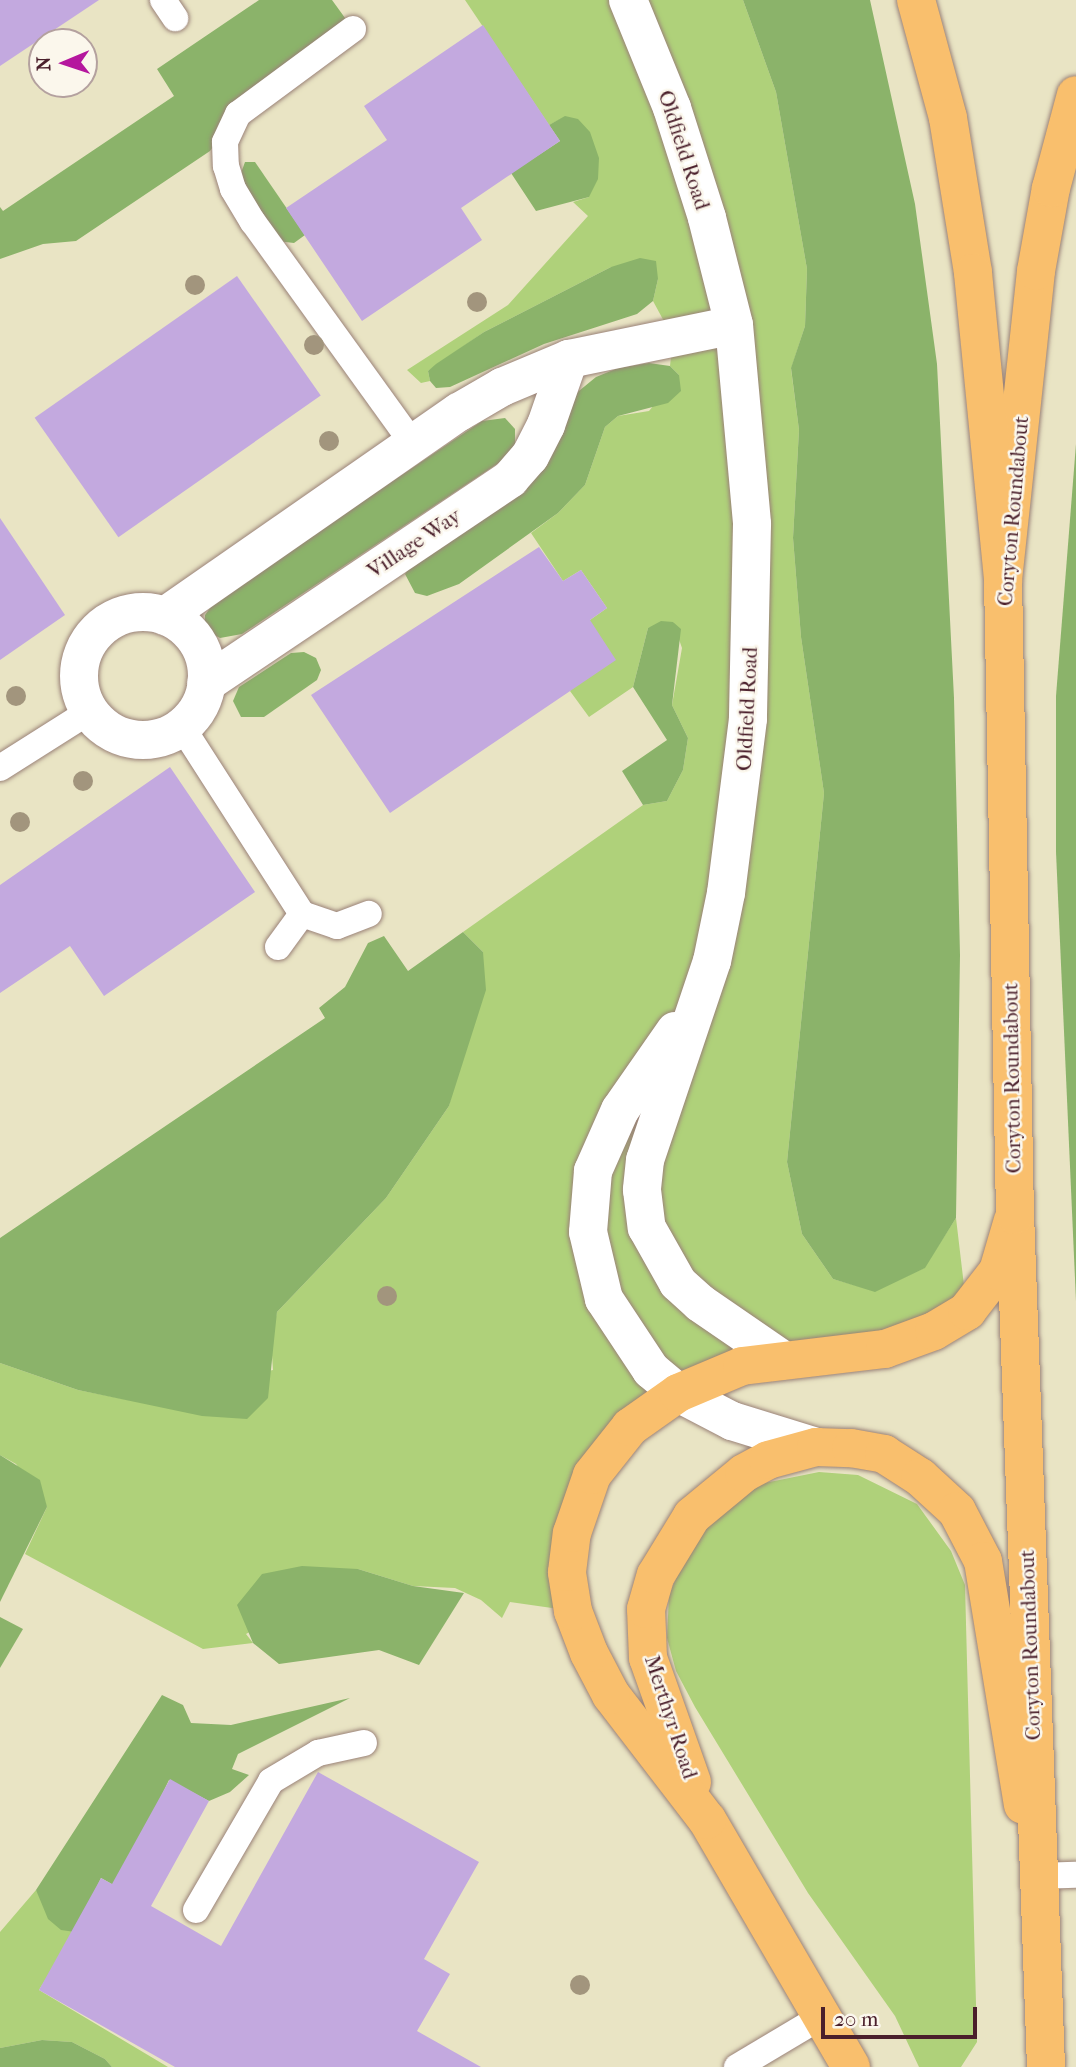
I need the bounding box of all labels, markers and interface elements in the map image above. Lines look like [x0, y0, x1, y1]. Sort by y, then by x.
north arrow [28, 28, 98, 98]
text: N [33, 56, 55, 71]
street label: Oldfield Road [653, 87, 715, 213]
street label: Coryton Roundabout [992, 415, 1034, 607]
street label: Village Way [363, 503, 465, 583]
street label: Oldfield Road [731, 646, 763, 772]
street label: Coryton Roundabout [998, 982, 1026, 1174]
street label: Coryton Roundabout [1014, 1549, 1046, 1741]
street label: Merthyr Road [639, 1652, 703, 1782]
scale bar [824, 1994, 980, 2038]
text: 20 m [834, 2007, 878, 2031]

